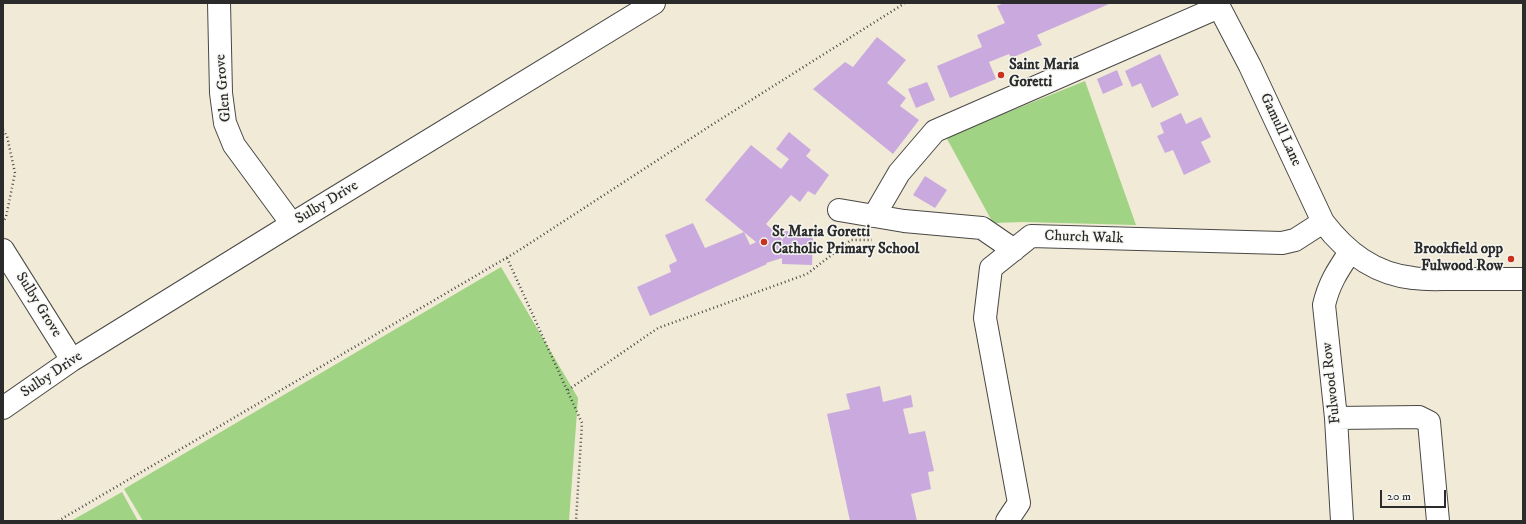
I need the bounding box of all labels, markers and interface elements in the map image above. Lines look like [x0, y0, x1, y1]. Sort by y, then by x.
street label: Glen Grove [212, 53, 236, 123]
place label: Saint Maria Goretti [1009, 57, 1079, 92]
marker: Saint Maria Goretti [996, 70, 1006, 80]
street label: Gamull Lane [1255, 91, 1305, 169]
street label: Sulby Drive [292, 177, 362, 229]
place label: St Maria Goretti Catholic Primary School [772, 224, 919, 259]
street label: Church Walk [1044, 228, 1124, 248]
marker: St Maria Goretti Catholic Primary School [759, 237, 769, 247]
place label: Brookfield opp Fulwood Row [1414, 241, 1503, 276]
marker: Brookfield opp Fulwood Row [1506, 254, 1516, 264]
street label: Sulby Grove [11, 269, 65, 341]
street label: Fulwood Row [1319, 341, 1345, 425]
street label: Sulby Drive [18, 348, 86, 402]
scale bar [1382, 482, 1448, 508]
text: 20 m [1387, 489, 1411, 504]

